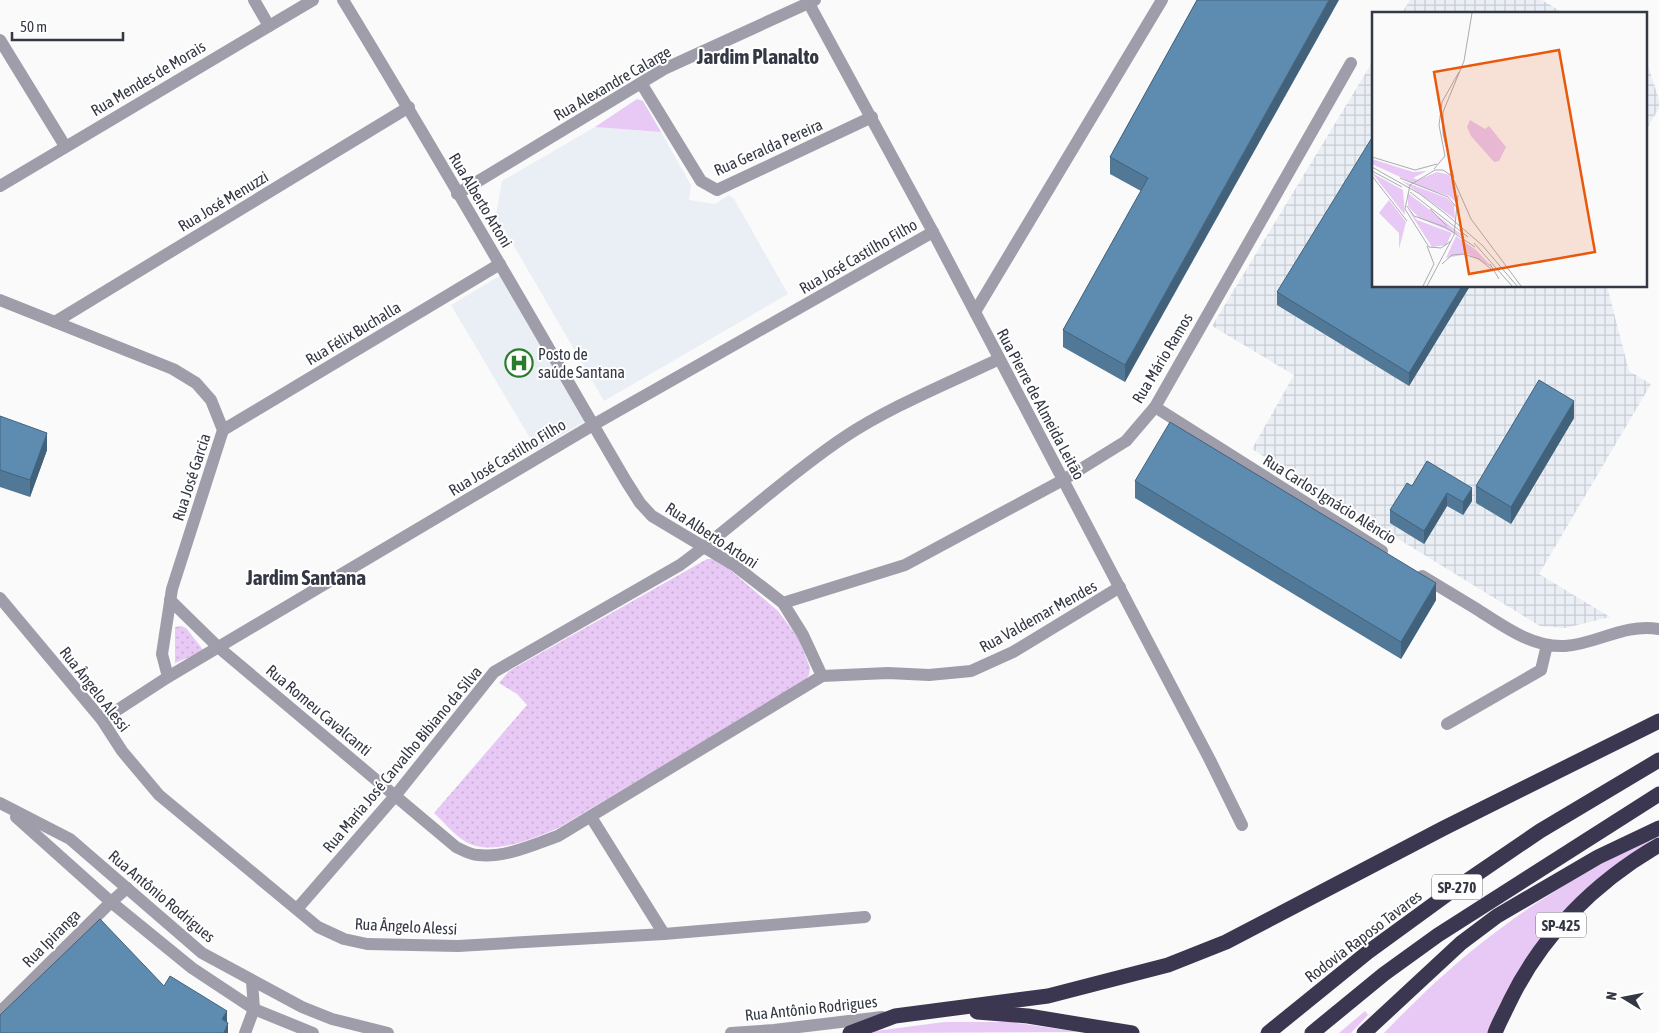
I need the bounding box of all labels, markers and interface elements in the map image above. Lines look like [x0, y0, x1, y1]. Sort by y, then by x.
scale bar [12, 10, 124, 42]
inset map [1372, 12, 1646, 288]
text: 50 m [20, 18, 47, 35]
street label: Rua Mendes de Morais [88, 37, 209, 119]
street label: Rua Alexandre Calarge [550, 42, 674, 125]
district label: Jardim Planalto [696, 44, 819, 68]
street label: Rua Geralda Pereira [711, 115, 825, 179]
street label: Rua Alberto Artoni [446, 150, 516, 250]
street label: Rua José Menuzzi [175, 167, 271, 235]
street label: Rua José Castilho Filho [796, 215, 920, 297]
street label: Rua Félix Buchalla [302, 298, 404, 368]
street label: Rua Mário Ramos [1128, 309, 1196, 406]
street label: Rua Pierre de Almeida Leitão [994, 326, 1088, 482]
place label: Posto de saúde Santana [538, 345, 625, 381]
hospital icon: Posto de saúde Santana [504, 348, 534, 378]
street label: Rua José Castilho Filho [445, 415, 569, 499]
street label: Rua José Garcia [168, 431, 214, 523]
street label: Rua Carlos Ignácio Alêncio [1260, 451, 1400, 548]
street label: Rua Alberto Artoni [662, 498, 762, 572]
district label: Jardim Santana [245, 565, 366, 589]
street label: Rua Valdemar Mendes [976, 576, 1100, 656]
street label: Rua Ângelo Alessi [55, 643, 134, 736]
street label: Rua Romeu Cavalcanti [263, 661, 375, 759]
street label: Rua Maria José Carvalho Bibiano da Silva [319, 662, 485, 856]
street label: Rua Antônio Rodrigues [105, 846, 219, 947]
road number: SP-270 [1432, 874, 1482, 900]
street label: Rodovia Raposo Tavares [1301, 886, 1426, 986]
street label: Rua Ipiranga [18, 905, 84, 971]
road number: SP-425 [1536, 912, 1586, 938]
street label: Rua Ângelo Alessi [354, 914, 458, 939]
north arrow [1599, 973, 1649, 1023]
text: N [1603, 990, 1620, 1001]
street label: Rua Antônio Rodrigues [744, 992, 879, 1025]

